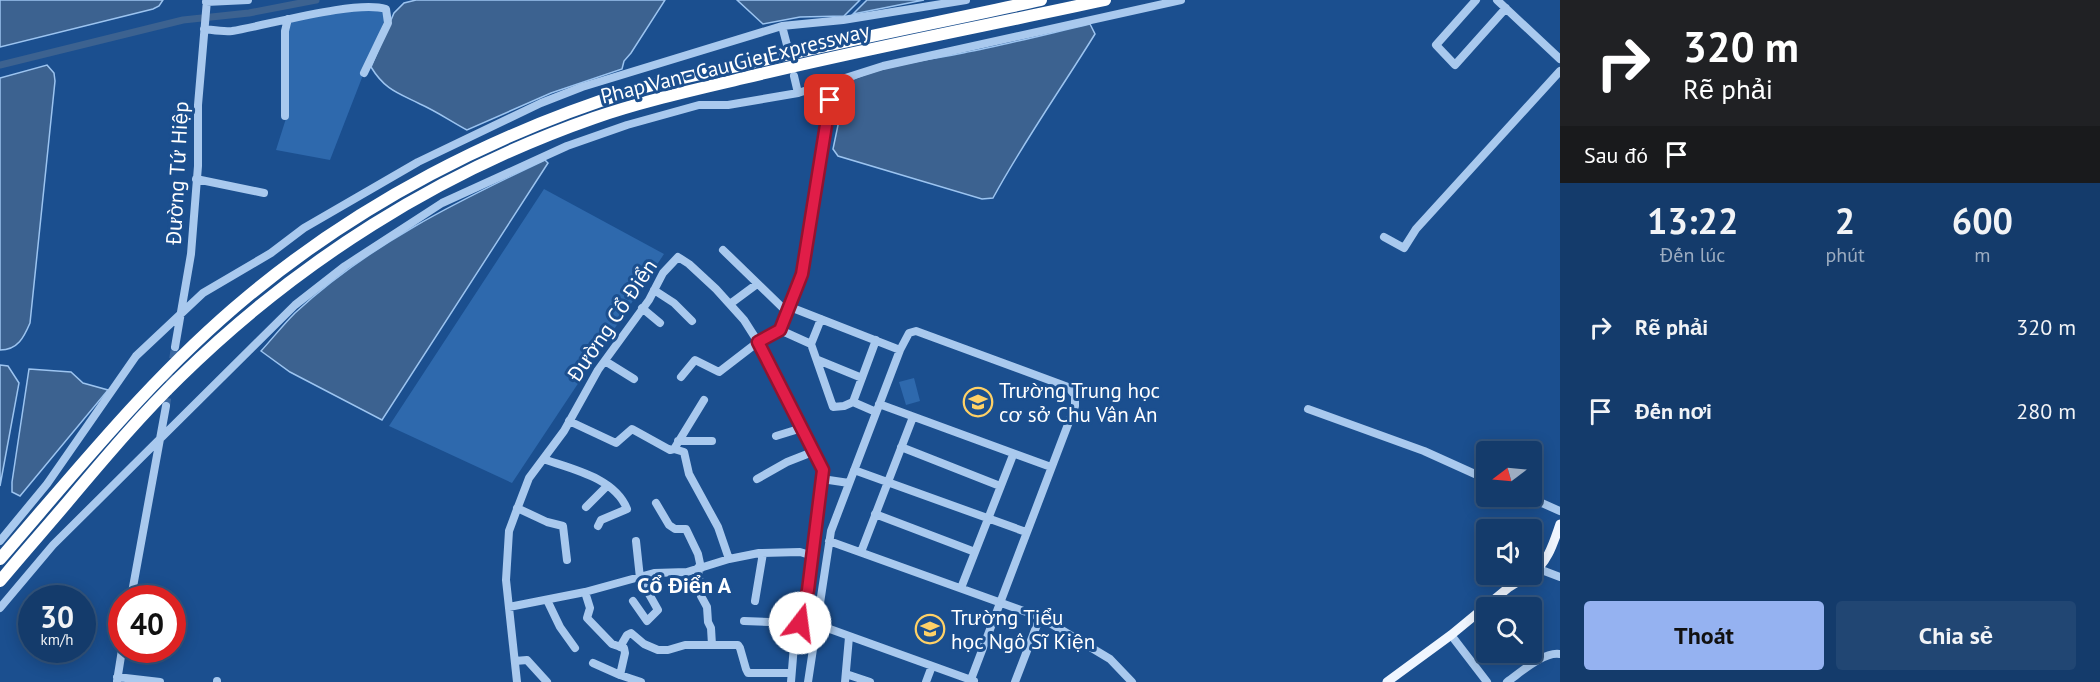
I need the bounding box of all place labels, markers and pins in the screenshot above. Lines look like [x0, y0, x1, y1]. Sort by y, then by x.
pin [804, 74, 855, 125]
place label: Trường Trung học cơ sở Chu Vân An [999, 377, 1160, 428]
school or university icon: Trường Trung học cơ sở Chu Vân An [962, 386, 994, 418]
place label: Trường Tiểu học Ngô Sĩ Kiện [951, 604, 1095, 655]
school or university icon: Trường Tiểu học Ngô Sĩ Kiện [914, 613, 946, 645]

